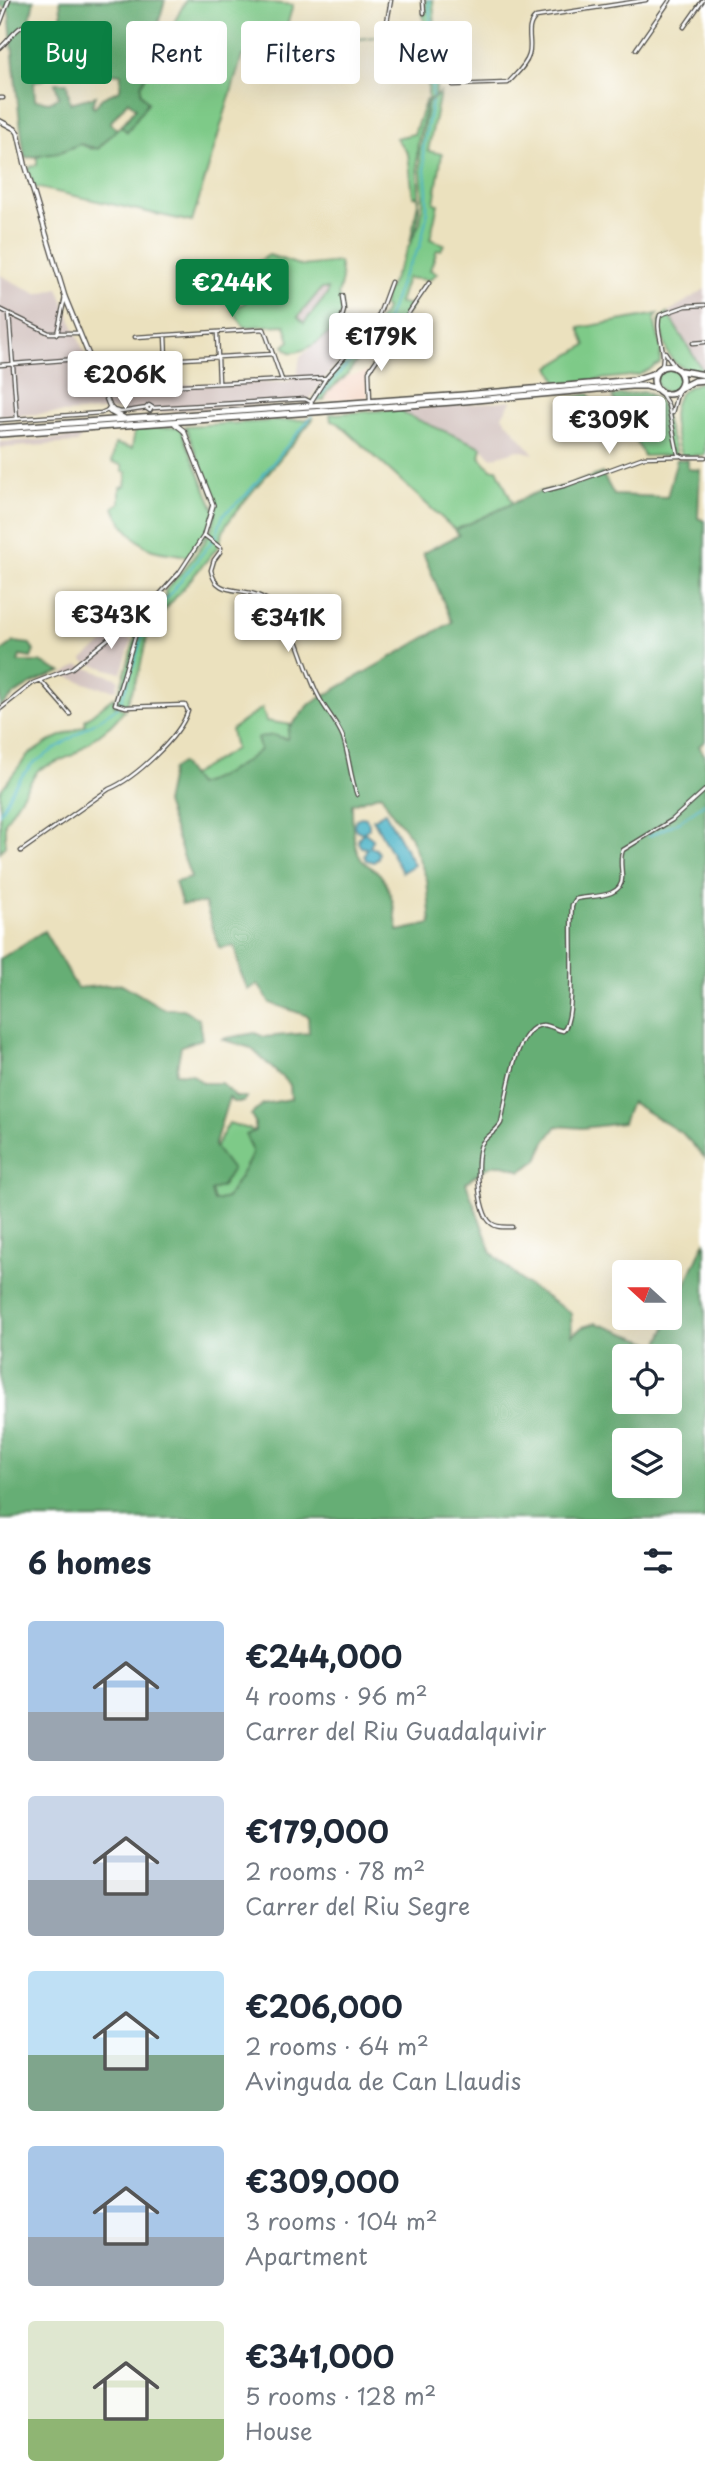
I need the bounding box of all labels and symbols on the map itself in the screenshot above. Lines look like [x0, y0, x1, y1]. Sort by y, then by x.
pin: €244K [183, 260, 281, 319]
pin: €179K [332, 314, 430, 373]
pin: €206K [76, 352, 174, 411]
pin: €309K [560, 396, 658, 456]
pin: €343K [62, 592, 160, 651]
pin: €341K [239, 594, 337, 654]
north arrow [612, 1260, 682, 1330]

